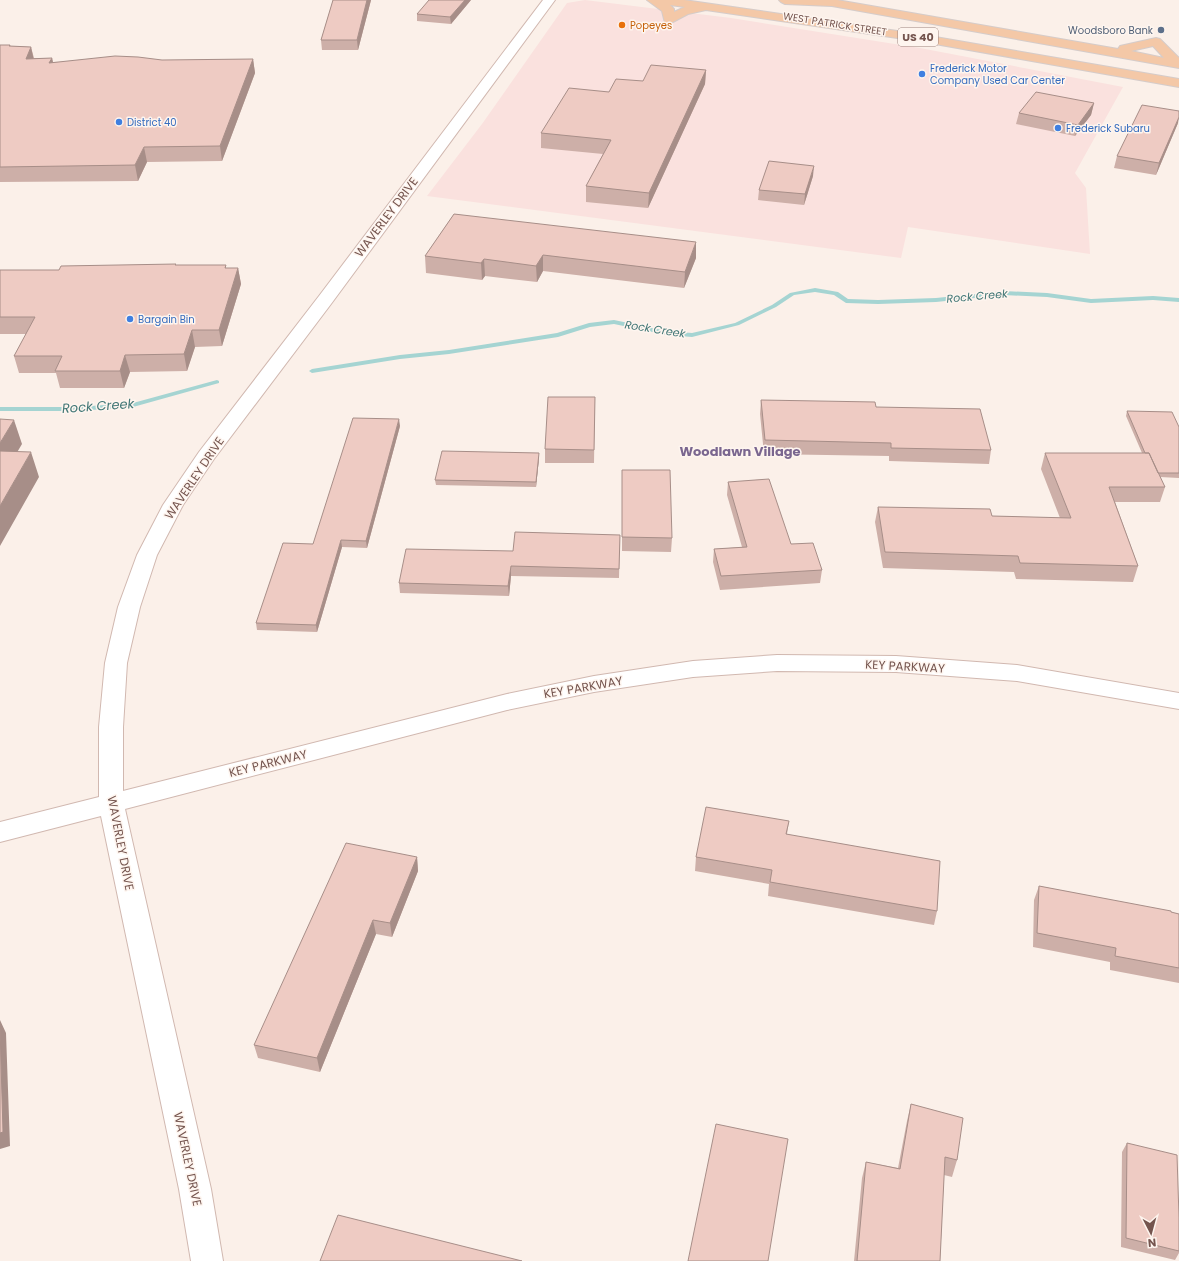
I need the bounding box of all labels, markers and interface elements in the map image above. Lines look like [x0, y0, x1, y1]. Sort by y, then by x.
street label: WEST PATRICK STREET [782, 8, 888, 40]
place label: Popeyes [630, 18, 672, 33]
marker: Popeyes [617, 20, 627, 30]
place label: Woodsboro Bank [1068, 23, 1154, 38]
marker: Woodsboro Bank [1156, 25, 1166, 35]
road number: US 40 [898, 28, 938, 46]
place label: Frederick Motor Company Used Car Center [930, 61, 1065, 88]
marker: Frederick Motor Company Used Car Center [917, 69, 927, 79]
place label: District 40 [127, 115, 177, 130]
marker: District 40 [114, 117, 124, 127]
place label: Frederick Subaru [1066, 121, 1150, 136]
marker: Frederick Subaru [1053, 123, 1063, 133]
street label: WAVERLEY DRIVE [350, 174, 422, 260]
water label: Rock Creek [946, 285, 1010, 307]
place label: Bargain Bin [138, 312, 195, 327]
marker: Bargain Bin [125, 314, 135, 324]
water label: Rock Creek [624, 316, 688, 342]
water label: Rock Creek [61, 394, 136, 418]
street label: WAVERLEY DRIVE [160, 433, 228, 523]
district label: Woodlawn Village [679, 442, 801, 461]
street label: KEY PARKWAY [865, 655, 945, 677]
street label: KEY PARKWAY [542, 672, 624, 702]
street label: KEY PARKWAY [227, 745, 309, 781]
street label: WAVERLEY DRIVE [104, 794, 138, 892]
street label: WAVERLEY DRIVE [170, 1110, 206, 1208]
north arrow [1131, 1213, 1171, 1253]
text: N [1147, 1235, 1157, 1251]

